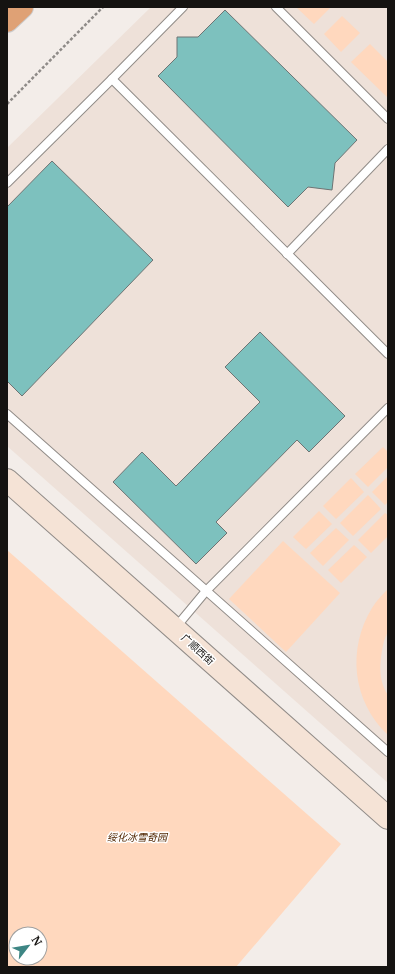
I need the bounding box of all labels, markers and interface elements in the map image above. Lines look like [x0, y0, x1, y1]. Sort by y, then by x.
street label: 广顺西街 [178, 631, 217, 668]
park label: 绥化冰雪奇园 [107, 831, 169, 844]
north arrow [8, 926, 48, 966]
text: N [28, 934, 45, 948]

